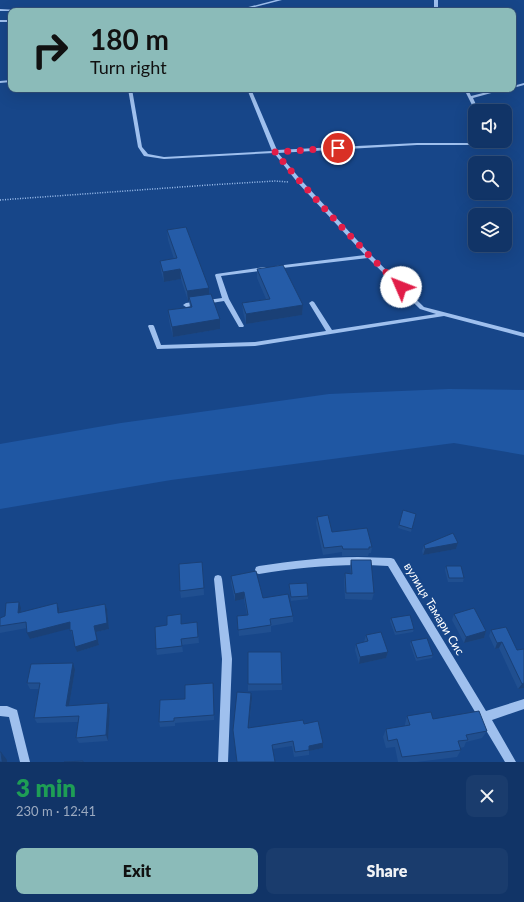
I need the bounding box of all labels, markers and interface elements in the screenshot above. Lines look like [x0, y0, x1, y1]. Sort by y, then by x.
text: 180 m [90, 22, 169, 56]
icon: right [24, 24, 76, 76]
text: Turn right [90, 56, 167, 78]
map controls [468, 104, 512, 252]
button: sound [468, 104, 512, 148]
pin [321, 131, 355, 165]
icon: arrive [327, 137, 349, 159]
button: search [468, 156, 512, 200]
button: layers [468, 208, 512, 252]
position arrow [380, 266, 422, 308]
street label: вулиця Тамари Сис [401, 560, 468, 658]
text: 3 min [16, 773, 76, 802]
button: close [466, 775, 508, 817]
text: 230 m · 12:41 [16, 803, 96, 819]
button: Exit [16, 848, 258, 894]
button: Share [266, 848, 508, 894]

